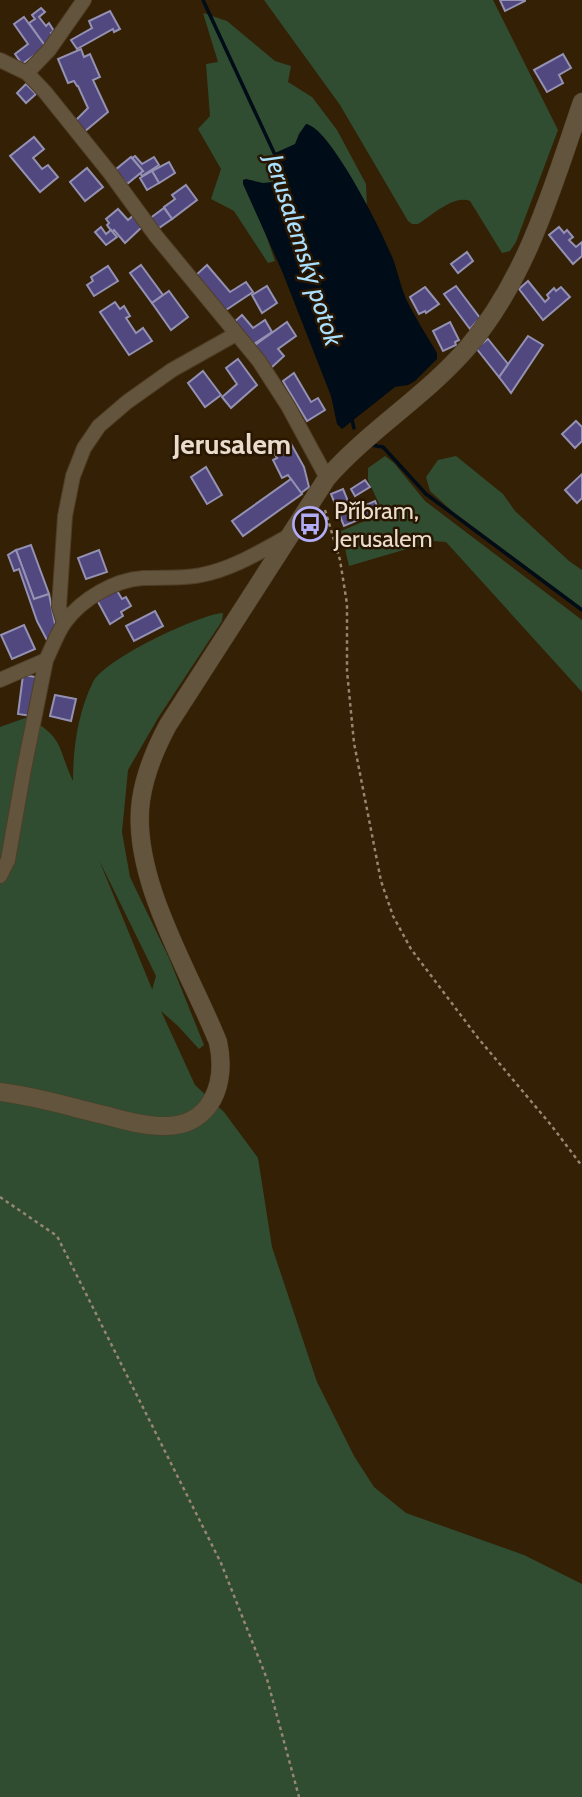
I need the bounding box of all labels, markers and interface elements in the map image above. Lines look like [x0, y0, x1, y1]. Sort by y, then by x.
water label: Jerusalemský potok [257, 148, 350, 351]
district label: Jerusalem [172, 427, 291, 461]
place label: Příbram, Jerusalem [333, 496, 433, 553]
bus stop icon: Příbram, Jerusalem [291, 505, 329, 543]

